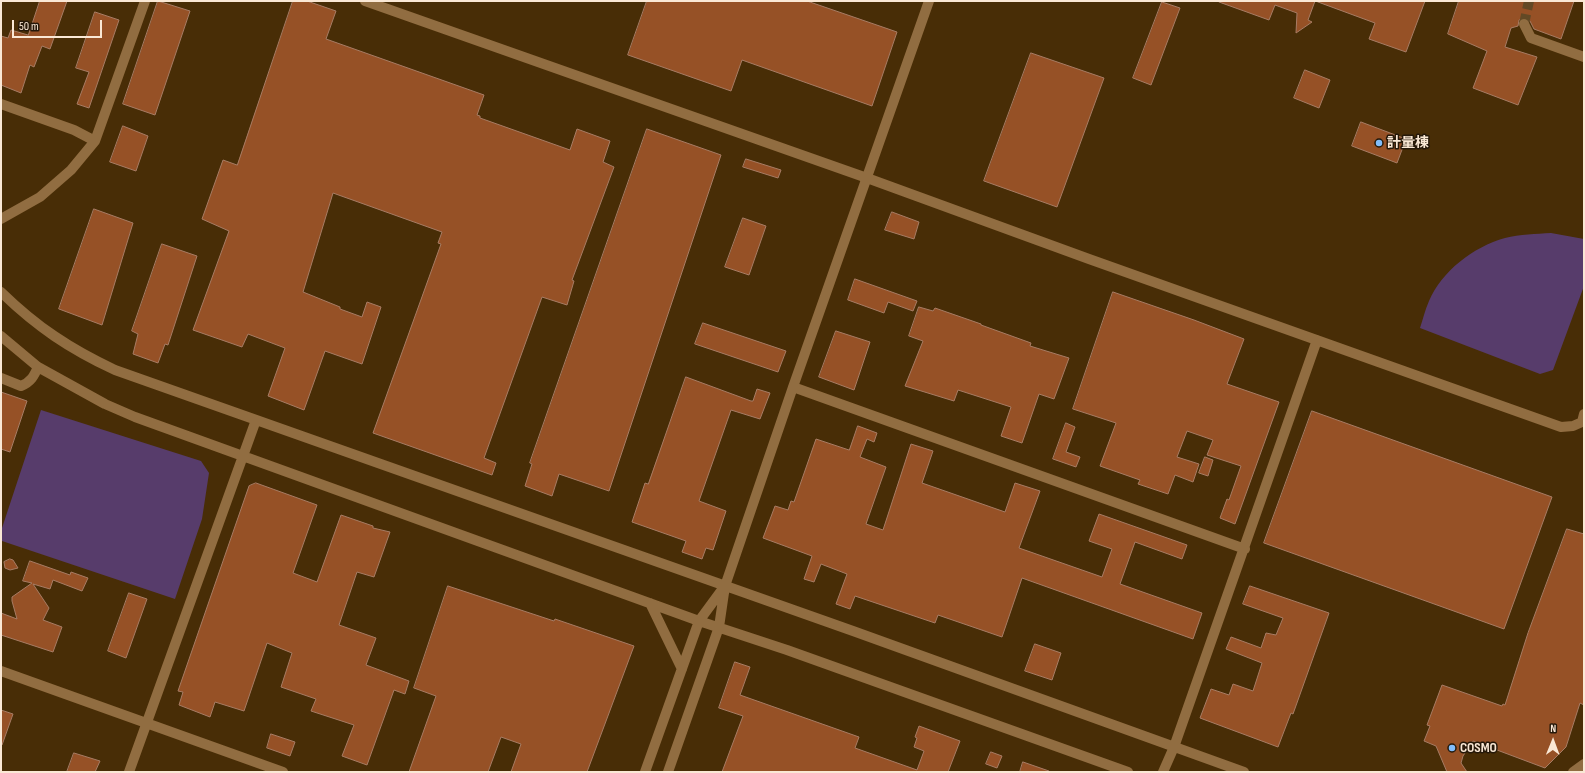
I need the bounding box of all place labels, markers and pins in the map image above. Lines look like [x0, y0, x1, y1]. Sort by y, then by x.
place label: 計量棟 [1387, 135, 1429, 151]
marker: 計量棟 [1374, 138, 1384, 148]
place label: COSMO [1460, 740, 1497, 756]
marker: COSMO [1447, 743, 1457, 753]

